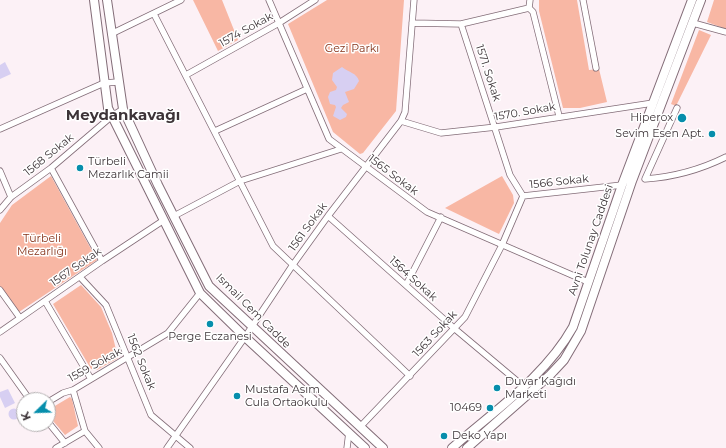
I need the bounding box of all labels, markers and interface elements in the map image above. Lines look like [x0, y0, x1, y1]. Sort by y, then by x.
street label: 1574 Sokak [217, 10, 275, 50]
park label: Gezi Parkı [325, 42, 379, 56]
street label: 1571. Sokak [473, 43, 503, 103]
street label: 1570. Sokak [493, 100, 557, 124]
district label: Meydankavağı [66, 107, 180, 125]
place label: Hiperox [630, 111, 673, 125]
marker: Hiperox [676, 112, 688, 124]
place label: Sevim Esen Apt. [615, 127, 704, 141]
marker: Sevim Esen Apt. [707, 129, 717, 139]
street label: 1568 Sokak [22, 131, 76, 179]
street label: 1565 Sokak [365, 152, 421, 198]
place label: Türbeli Mezarlık Camii [88, 155, 169, 181]
marker: Türbeli Mezarlık Camii [75, 163, 85, 173]
street label: 1566 Sokak [529, 172, 589, 192]
street label: Avni Tolunay Caddesi [566, 183, 616, 297]
street label: 1561 Sokak [286, 200, 330, 254]
park label: Türbeli Mezarlığı [17, 232, 67, 258]
street label: 1567 Sokak [48, 245, 104, 289]
street label: 1564 Sokak [386, 254, 440, 304]
street label: Ismail Cem Cadde [213, 271, 293, 351]
street label: 1563 Sokak [410, 308, 460, 360]
marker: Perge Eczanesi [205, 319, 215, 329]
place label: Perge Eczanesi [168, 330, 252, 344]
street label: 1562 Sokak [124, 332, 158, 392]
street label: 1559 Sokak [66, 345, 124, 385]
place label: Duvar Kağıdı Marketi [505, 375, 576, 401]
place label: Mustafa Asım Cula Ortaokulu [245, 383, 328, 409]
marker: Duvar Kağıdı Marketi [492, 383, 502, 393]
marker: Mustafa Asım Cula Ortaokulu [232, 391, 242, 401]
north arrow [16, 392, 56, 432]
place label: 10469 [450, 401, 482, 415]
marker: 10469 [485, 403, 495, 413]
text: K [18, 410, 34, 423]
place label: Deko Yapı [452, 429, 507, 443]
marker: Deko Yapı [439, 431, 449, 441]

